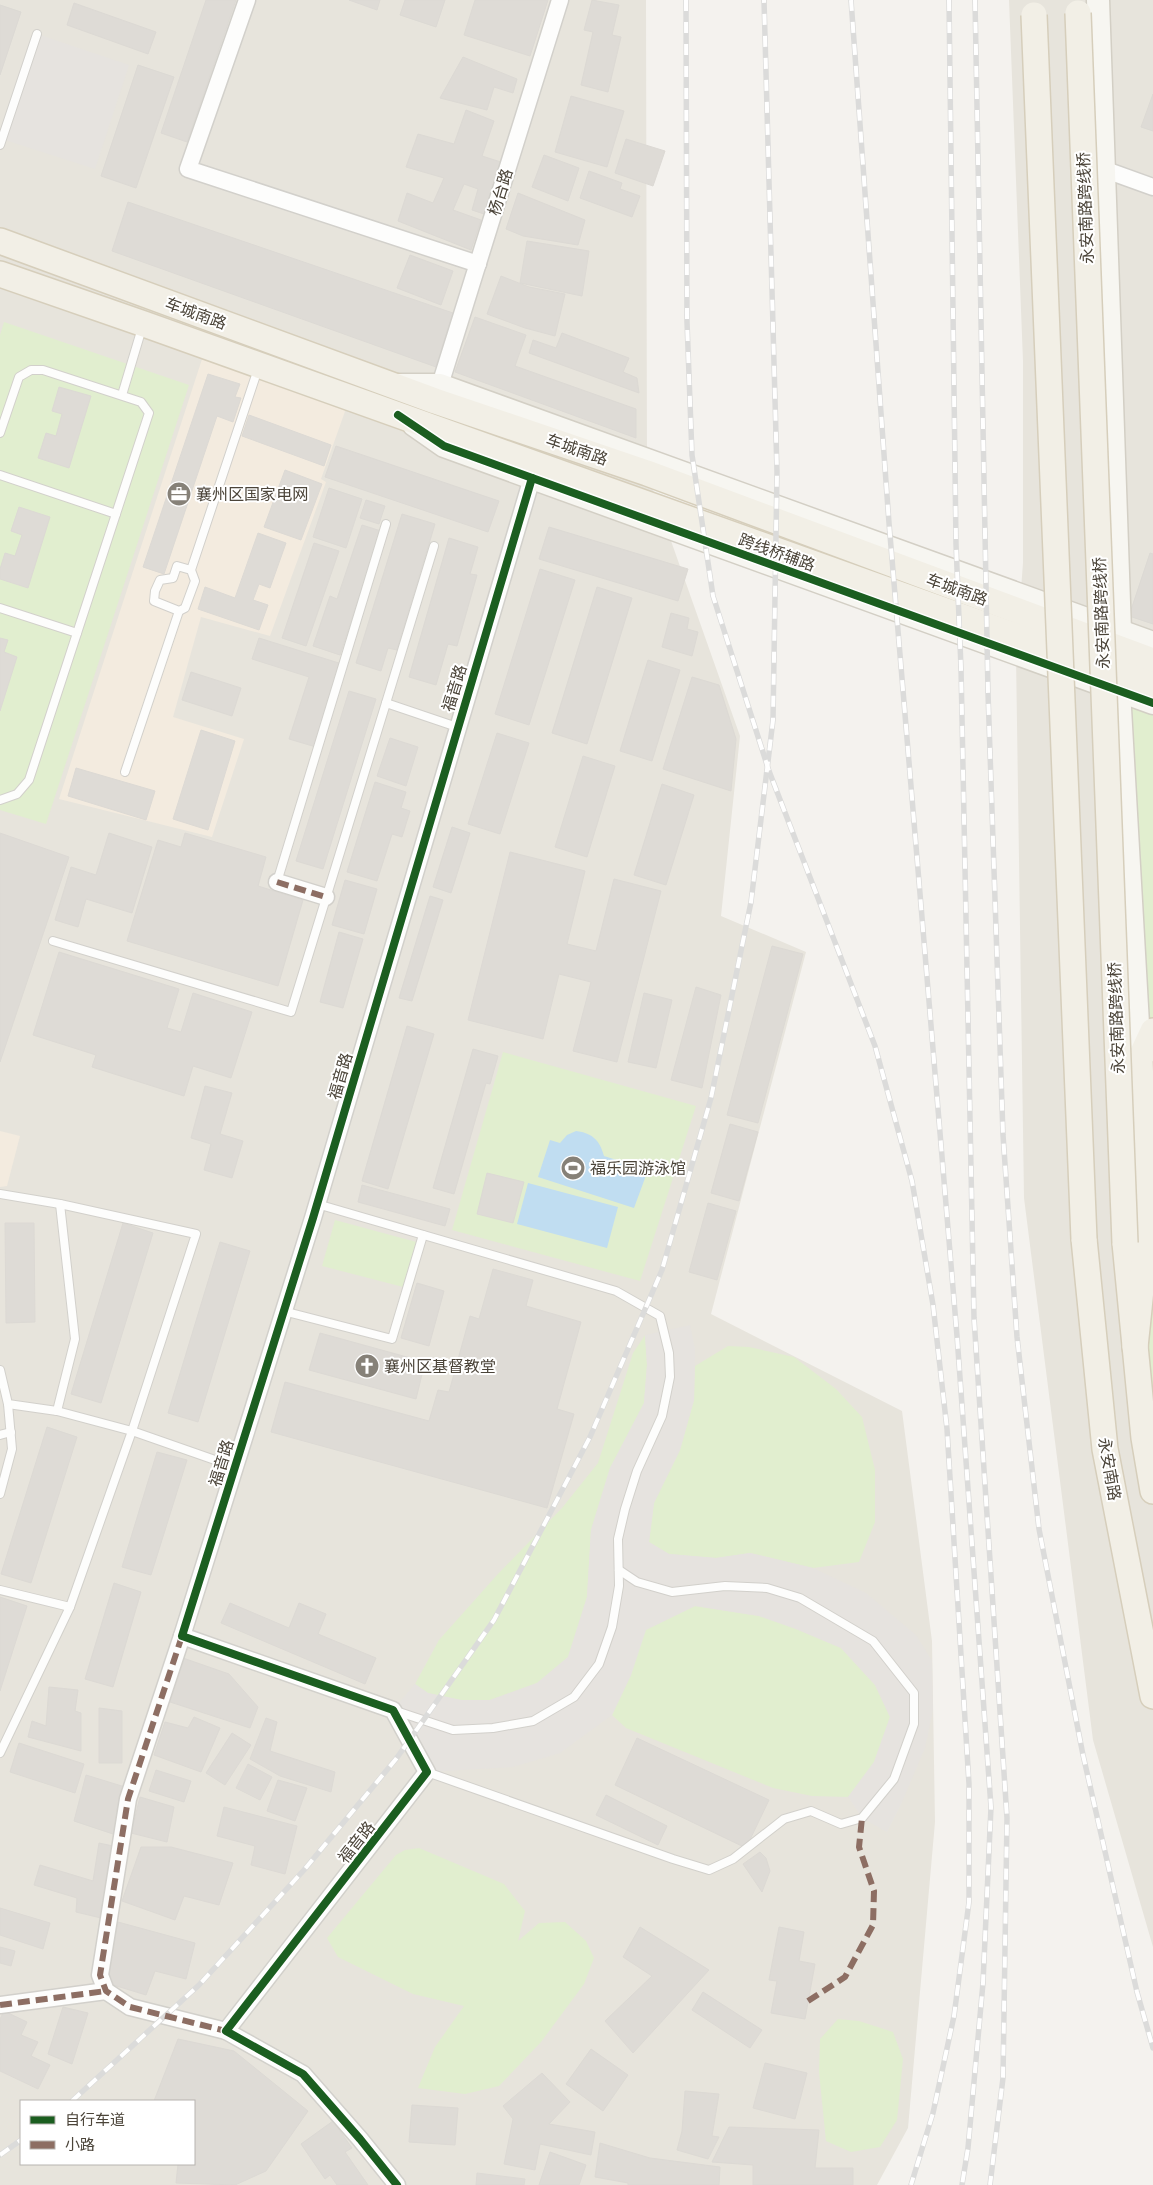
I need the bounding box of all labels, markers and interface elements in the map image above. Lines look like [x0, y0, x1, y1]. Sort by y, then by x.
street label: 永安南路跨线桥 [1073, 152, 1096, 264]
street label: 杨台路 [483, 166, 516, 218]
street label: 车城南路 [163, 293, 229, 332]
street label: 车城南路 [544, 429, 611, 468]
office icon: 襄州区国家电网 [166, 481, 192, 507]
place label: 襄州区国家电网 [196, 484, 308, 503]
street label: 跨线桥辅路 [736, 529, 818, 574]
street label: 永安南路跨线桥 [1089, 557, 1112, 669]
street label: 车城南路 [924, 569, 990, 608]
street label: 福音路 [437, 662, 470, 714]
street label: 永安南路跨线桥 [1104, 962, 1127, 1074]
street label: 福音路 [324, 1050, 355, 1102]
sports icon: 福乐园游泳馆 [560, 1155, 586, 1181]
place label: 福乐园游泳馆 [590, 1158, 686, 1177]
church icon: 襄州区基督教堂 [354, 1353, 380, 1379]
place label: 襄州区基督教堂 [384, 1356, 496, 1375]
street label: 永安南路 [1096, 1436, 1125, 1502]
street label: 福音路 [204, 1437, 237, 1489]
street label: 福音路 [333, 1817, 378, 1866]
legend [20, 2100, 195, 2165]
text: 自行车道 [65, 2110, 125, 2128]
text: 小路 [65, 2135, 95, 2153]

